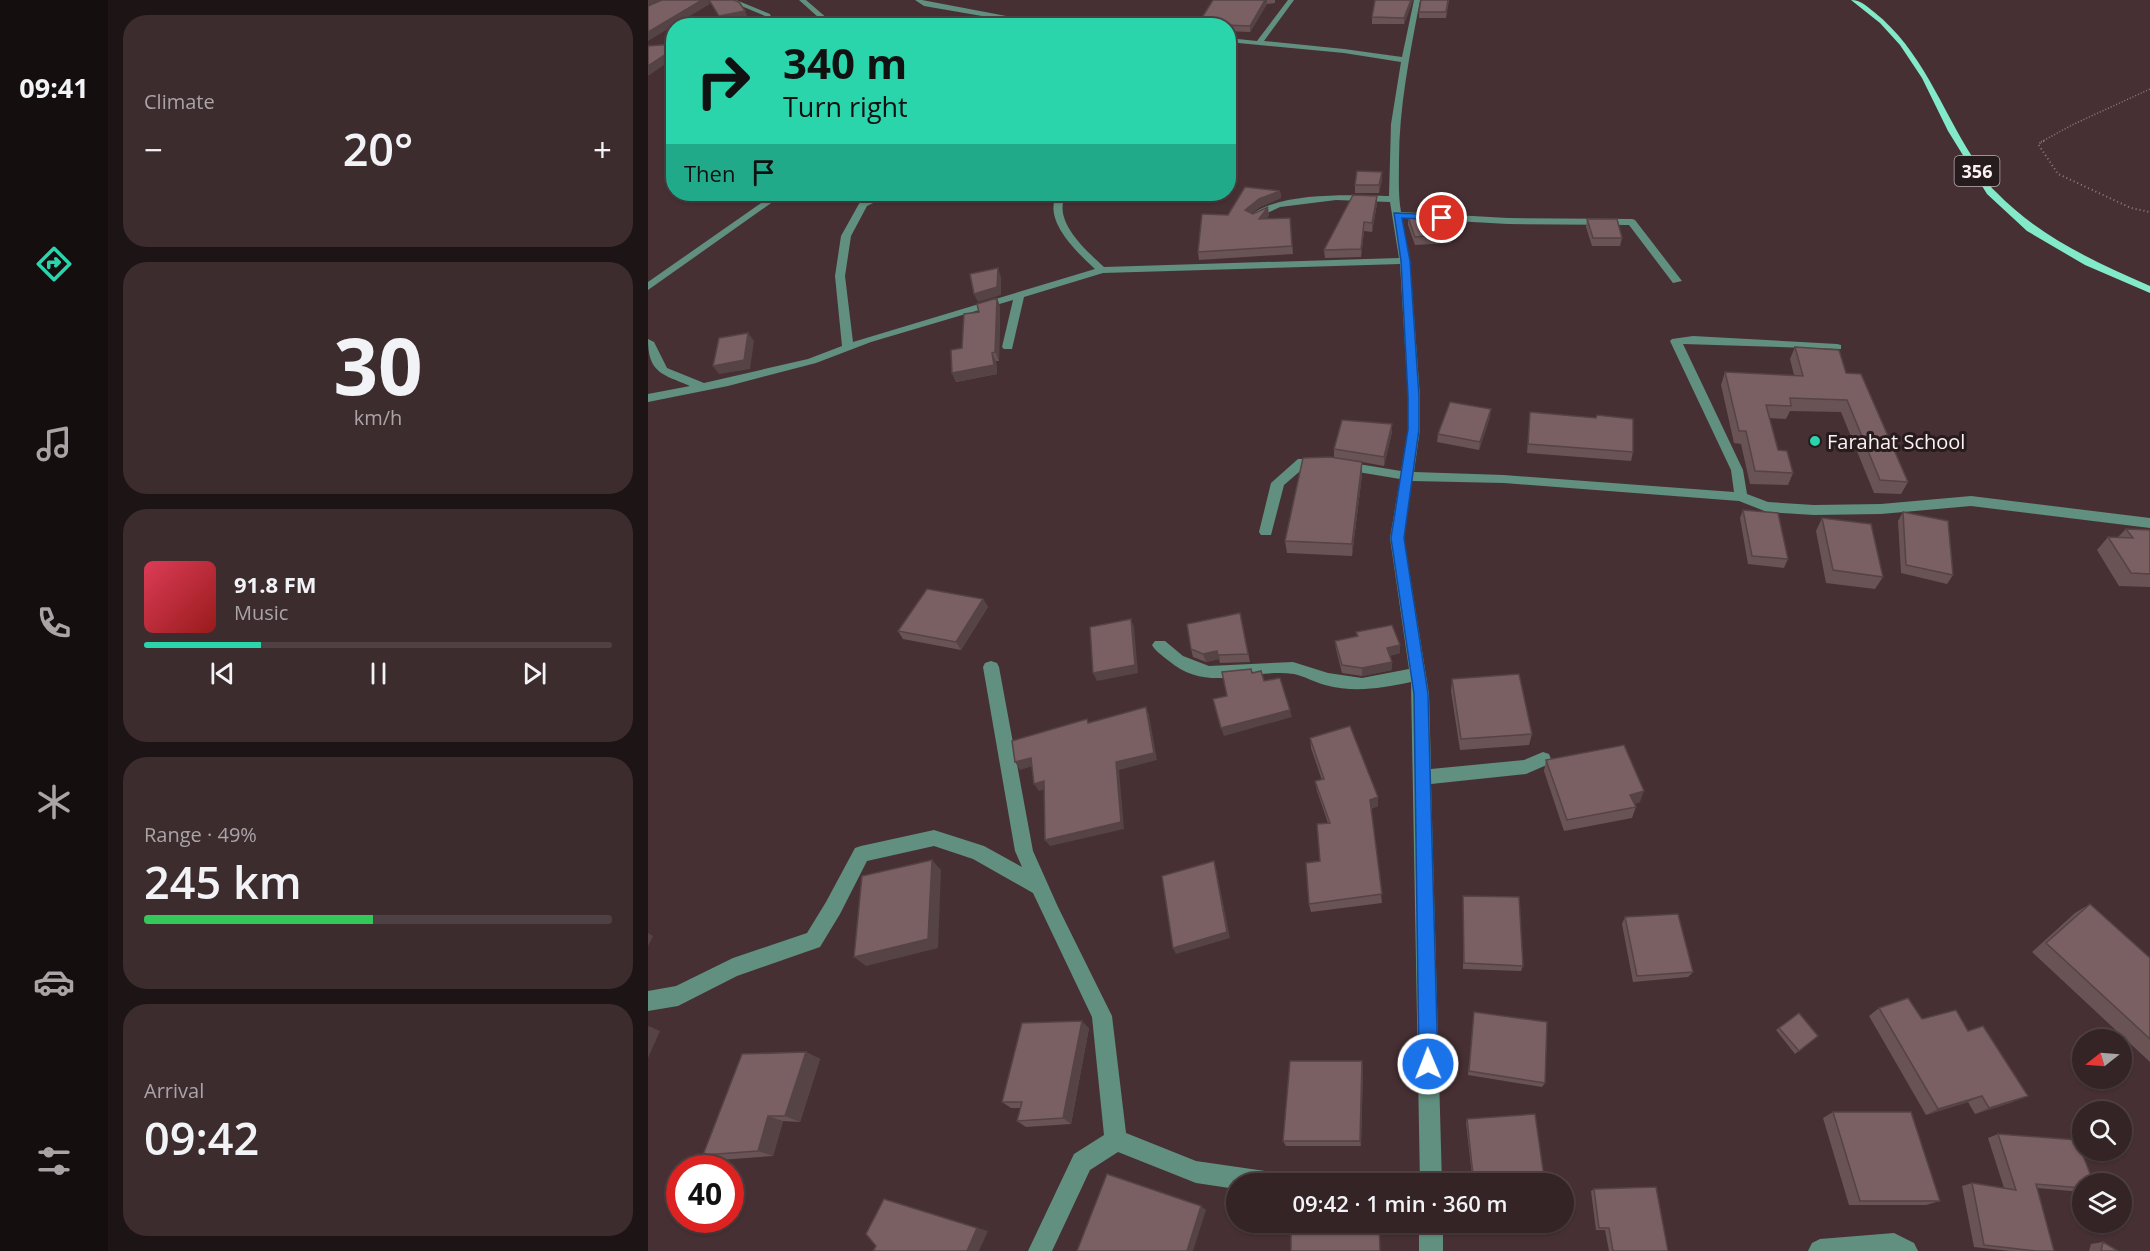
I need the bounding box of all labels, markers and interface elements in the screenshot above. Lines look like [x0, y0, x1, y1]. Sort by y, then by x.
text: 340 m [783, 34, 907, 91]
icon: right [684, 42, 762, 120]
text: 09:41 [19, 69, 89, 106]
text: Climate [144, 88, 215, 115]
text: Turn right [783, 88, 908, 125]
text: 20° [343, 118, 413, 179]
text: − [144, 127, 163, 172]
text: + [593, 127, 612, 172]
icon: arrive [747, 156, 780, 189]
road number: 356 [1954, 156, 2000, 186]
text: Then [684, 158, 735, 188]
pin [1416, 192, 1467, 243]
icon: arrive [1425, 201, 1458, 234]
icon: directions [33, 243, 75, 285]
text: 30 [333, 312, 423, 418]
text: km/h [354, 404, 402, 431]
icon: music [33, 423, 75, 465]
place label: Farahat School [1827, 428, 1965, 455]
marker: Farahat School [1808, 434, 1822, 448]
text: 91.8 FM [234, 569, 317, 599]
text: Music [234, 599, 288, 626]
icon: phone [33, 602, 75, 644]
icon: previous [206, 657, 239, 690]
icon: pause [362, 657, 395, 690]
icon: next [518, 657, 551, 690]
icon: climate [33, 781, 75, 823]
text: Range · 49% [144, 821, 257, 848]
text: 245 km [144, 851, 302, 912]
icon: car [33, 961, 75, 1003]
north arrow [2072, 1029, 2132, 1089]
map controls [2072, 1029, 2132, 1233]
position arrow [1396, 1032, 1460, 1096]
text: Arrival [144, 1077, 204, 1104]
button: search [2072, 1101, 2132, 1161]
text: 09:42 [144, 1107, 259, 1168]
icon: filters [33, 1140, 75, 1182]
speed limit sign: 40 [666, 1155, 744, 1233]
button: layers [2072, 1173, 2132, 1233]
text: 09:42 · 1 min · 360 m [1292, 1188, 1508, 1218]

